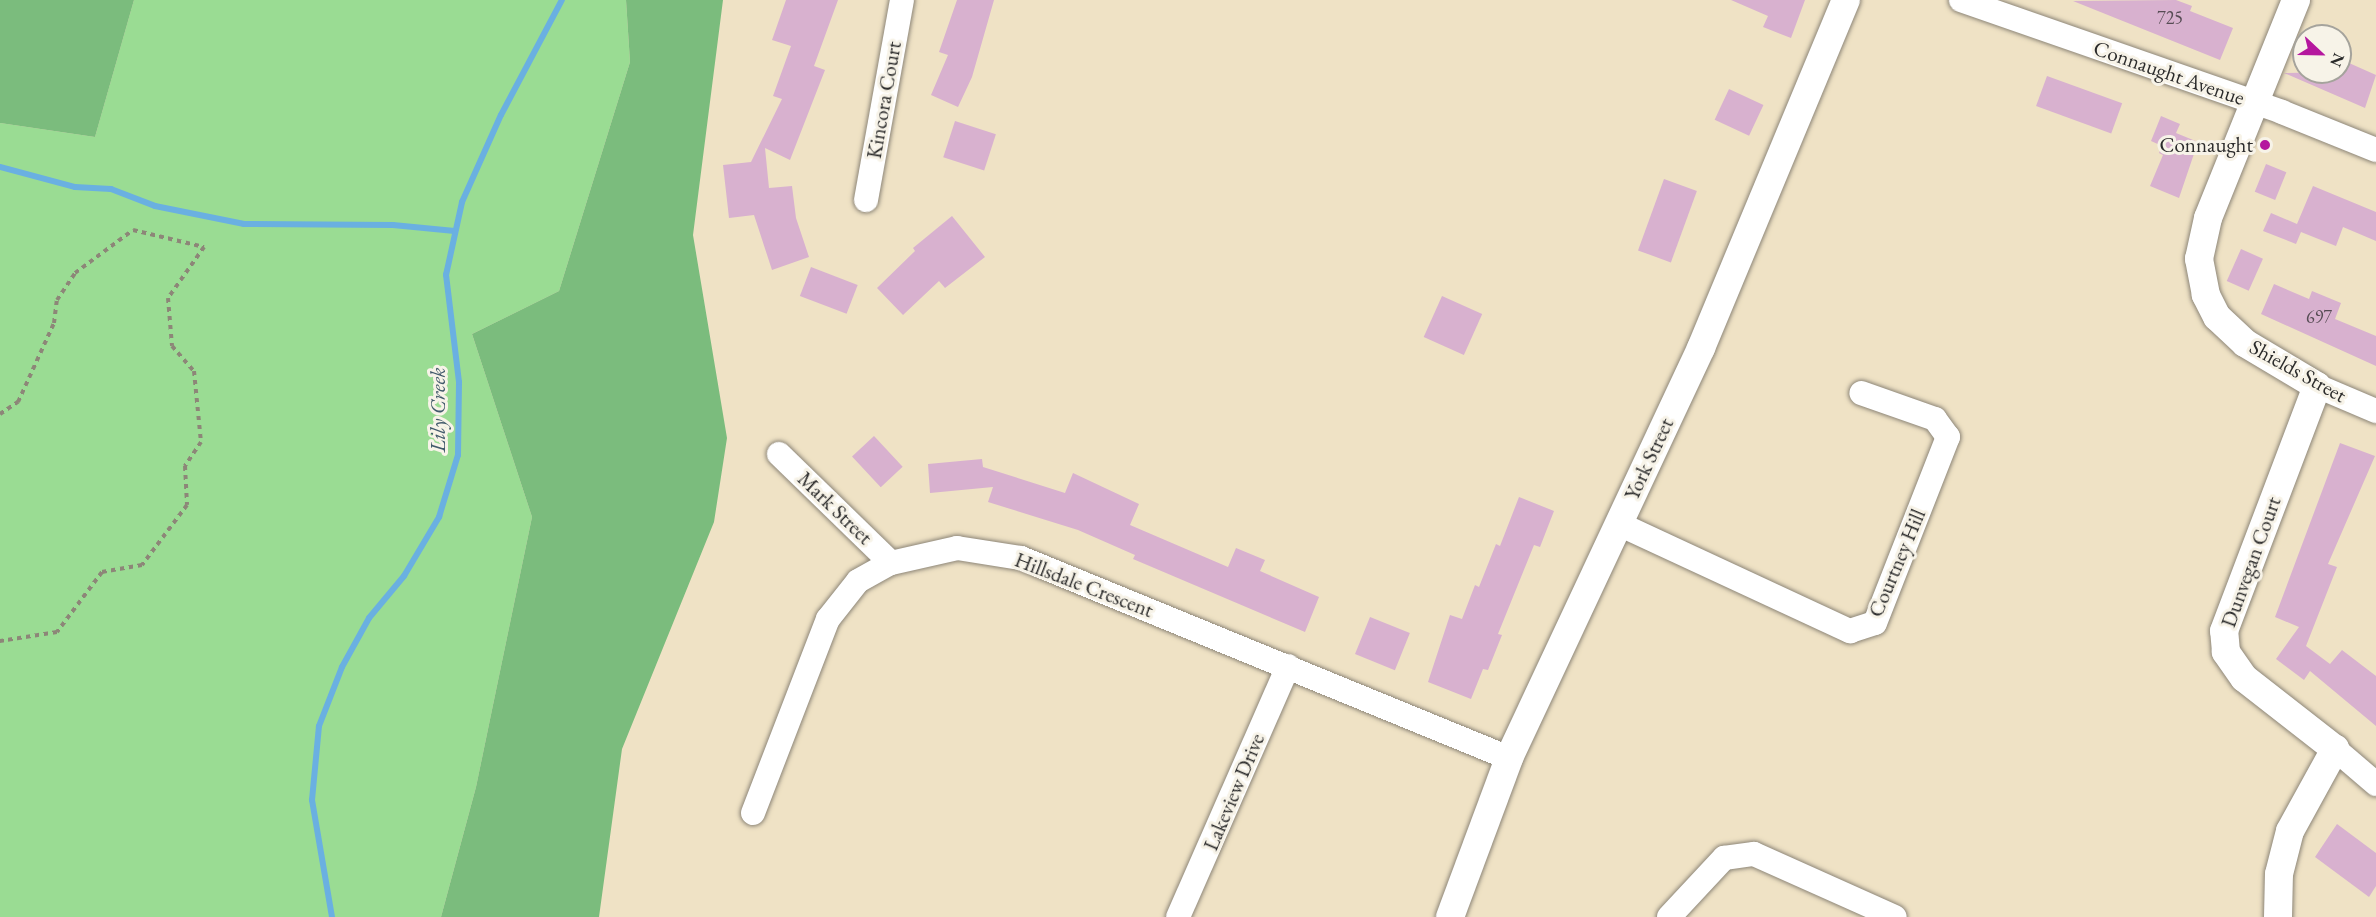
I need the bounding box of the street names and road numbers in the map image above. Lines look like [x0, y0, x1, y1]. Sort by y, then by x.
street label: Connaught Avenue [2090, 35, 2248, 111]
street label: Kincora Court [861, 39, 907, 161]
street label: Shields Street [2245, 334, 2351, 408]
street label: York Street [1619, 414, 1679, 504]
street label: Mark Street [792, 466, 878, 550]
street label: Dunvegan Court [2216, 493, 2286, 631]
street label: Courtney Hill [1863, 505, 1931, 621]
street label: Hillsdale Crescent [1011, 547, 1157, 623]
street label: Lakeview Drive [1198, 730, 1270, 854]

